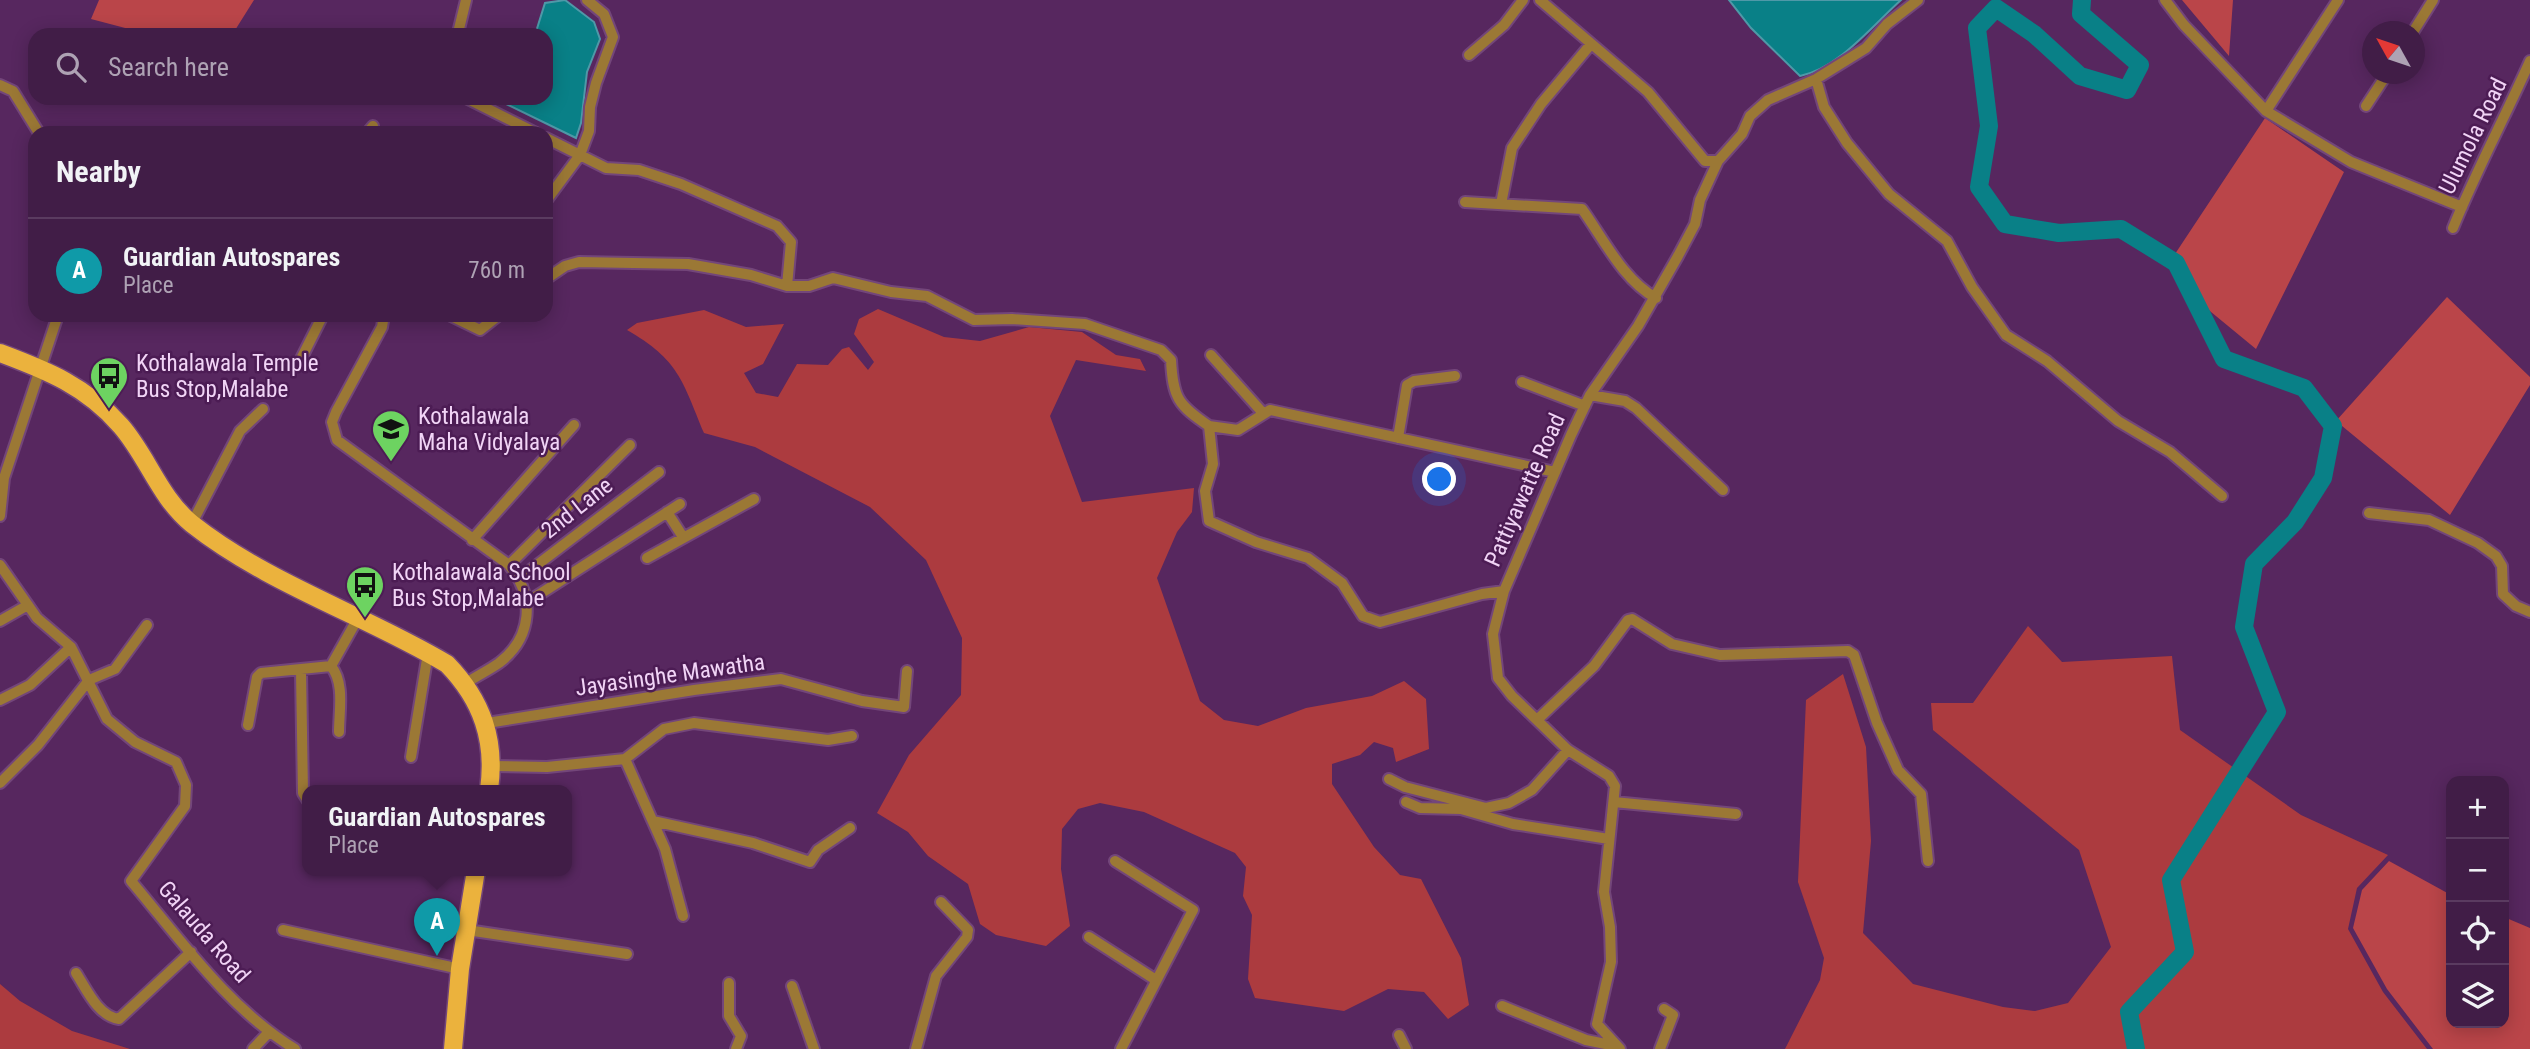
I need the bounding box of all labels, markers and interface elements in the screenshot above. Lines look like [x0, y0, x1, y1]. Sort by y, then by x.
north arrow [2362, 21, 2425, 84]
search box [28, 28, 553, 105]
icon: search [52, 48, 90, 86]
text: Search here [108, 52, 229, 82]
street label: Ulumola Road [2433, 73, 2513, 199]
text: Nearby [56, 154, 141, 189]
text: Guardian Autospares [123, 242, 340, 272]
text: A [72, 257, 86, 284]
text: 760 m [468, 257, 525, 284]
text: Place [123, 272, 173, 299]
place label: Kothalawala Temple Bus Stop,Malabe [136, 350, 318, 403]
bus stop icon: Kothalawala Temple Bus Stop,Malabe [88, 355, 130, 410]
place label: Kothalawala Maha Vidyalaya [418, 403, 560, 456]
school or university icon: Kothalawala Maha Vidyalaya [370, 408, 412, 463]
street label: Pattiyawatte Road [1479, 409, 1571, 571]
your location [1422, 462, 1456, 496]
street label: 2nd Lane [536, 472, 618, 544]
place label: Kothalawala School Bus Stop,Malabe [392, 559, 571, 612]
bus stop icon: Kothalawala School Bus Stop,Malabe [344, 564, 386, 619]
street label: Jayasinghe Mawatha [573, 648, 767, 702]
map controls [2446, 776, 2509, 1028]
button: + [2446, 776, 2509, 839]
popup [302, 785, 572, 876]
text: Guardian Autospares [328, 802, 546, 832]
text: Place [328, 832, 379, 859]
button: − [2446, 839, 2509, 902]
street label: Galauda Road [153, 876, 255, 988]
pin: A [414, 898, 460, 956]
button: locate [2446, 902, 2509, 965]
button: layers [2446, 965, 2509, 1028]

